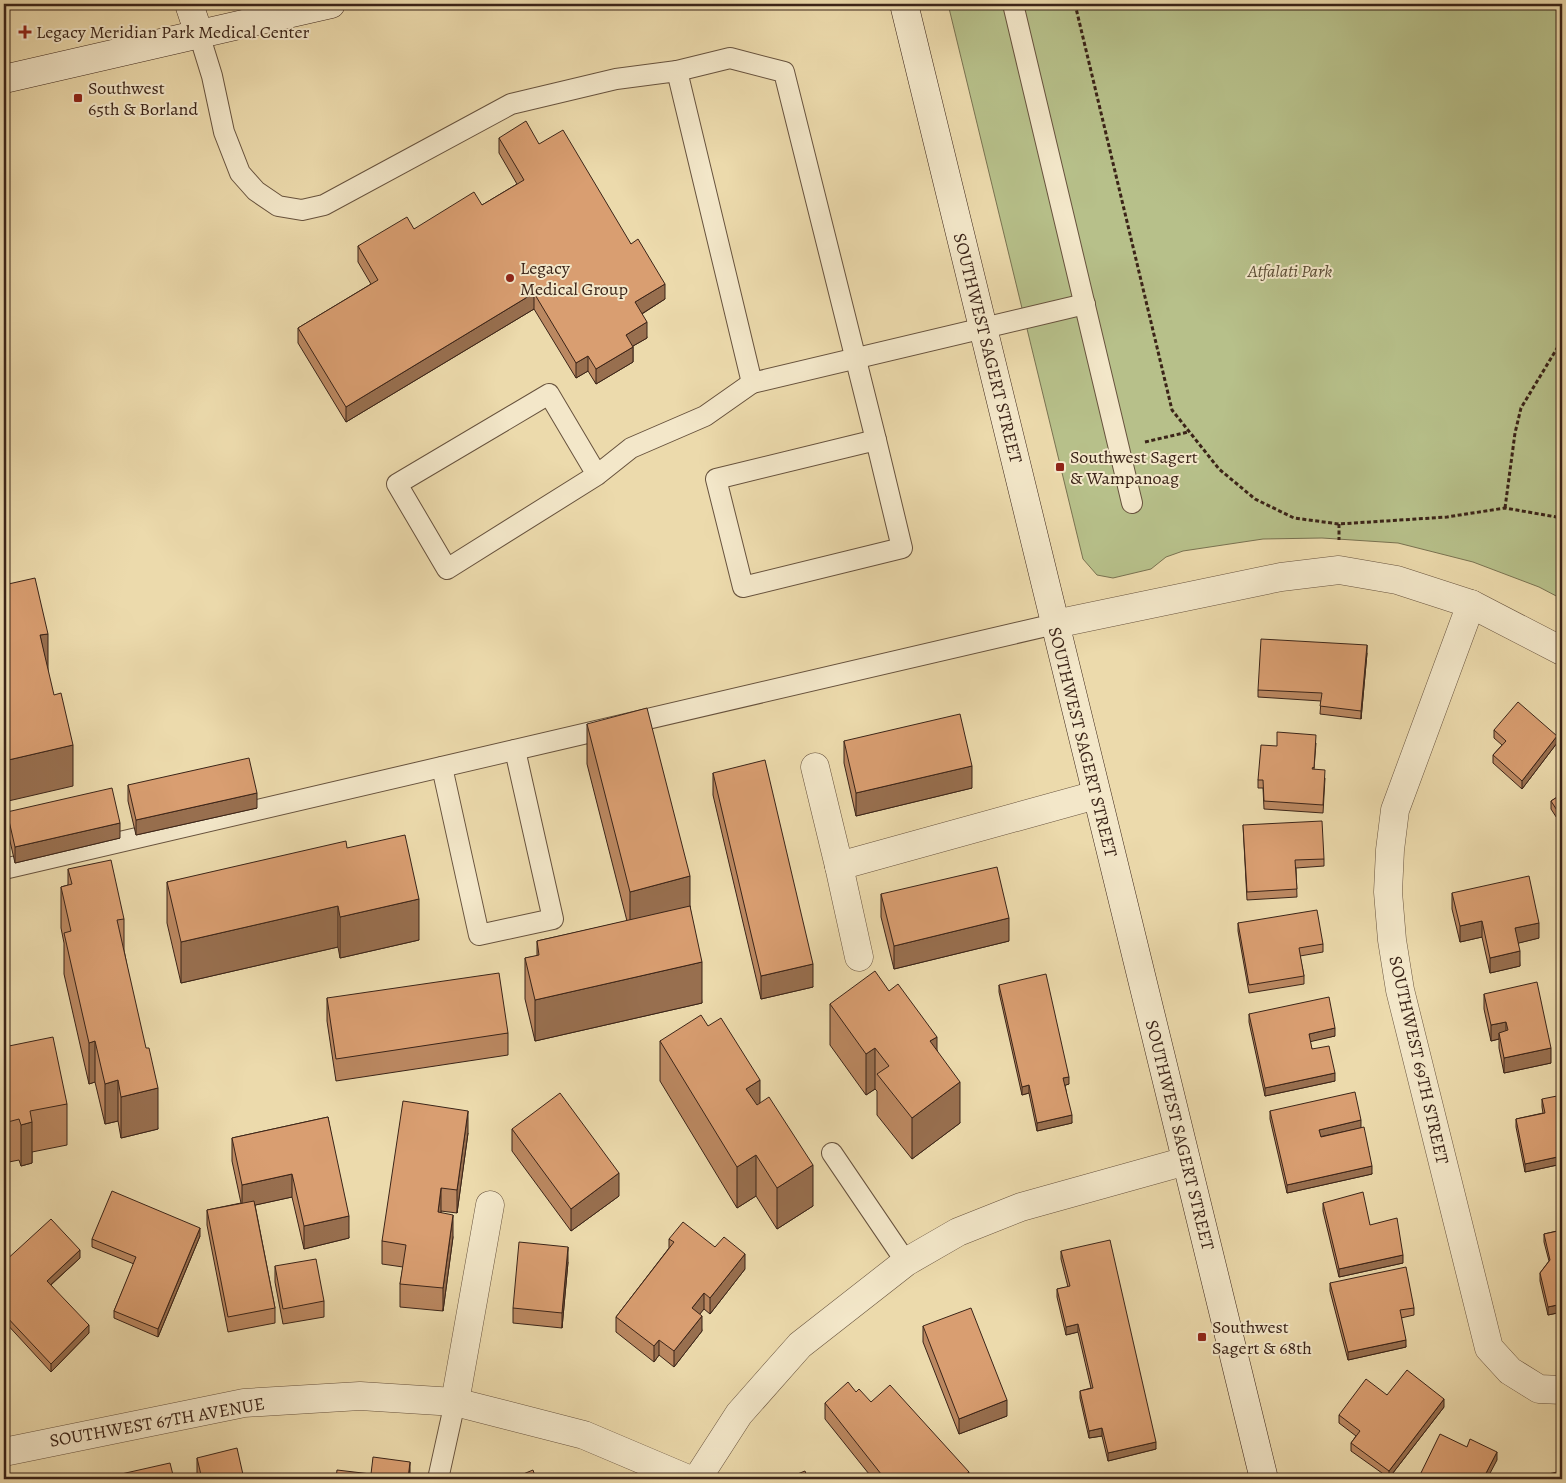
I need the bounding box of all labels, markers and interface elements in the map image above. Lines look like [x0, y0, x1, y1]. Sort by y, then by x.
place label: Legacy Meridian Park Medical Center [36, 20, 310, 44]
marker: Legacy Meridian Park Medical Center [18, 25, 32, 39]
place label: Southwest 65th & Borland [88, 76, 198, 121]
marker: Southwest 65th & Borland [72, 92, 84, 104]
street label: SOUTHWEST SAGERT STREET [948, 230, 1028, 466]
place label: Legacy Medical Group [520, 256, 628, 301]
park label: Atfalati Park [1247, 259, 1332, 283]
marker: Legacy Medical Group [504, 272, 516, 284]
place label: Southwest Sagert & Wampanoag [1070, 445, 1198, 490]
marker: Southwest Sagert & Wampanoag [1054, 461, 1066, 473]
street label: SOUTHWEST SAGERT STREET [1043, 624, 1123, 860]
street label: SOUTHWEST 69TH STREET [1383, 954, 1455, 1167]
street label: SOUTHWEST SAGERT STREET [1140, 1017, 1220, 1253]
place label: Southwest Sagert & 68th [1212, 1315, 1312, 1360]
marker: Southwest Sagert & 68th [1196, 1331, 1208, 1343]
street label: SOUTHWEST 67TH AVENUE [48, 1391, 266, 1453]

